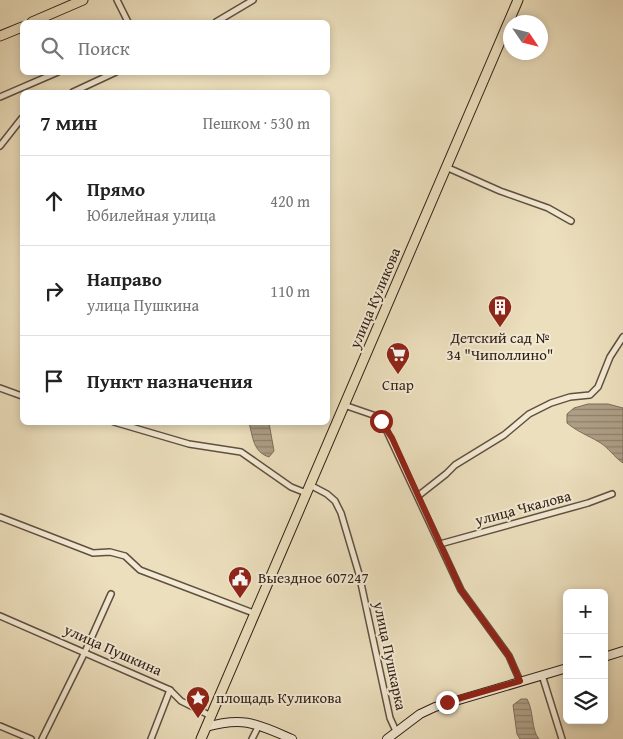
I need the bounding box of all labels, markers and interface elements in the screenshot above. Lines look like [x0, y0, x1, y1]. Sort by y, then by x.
north arrow [503, 15, 548, 60]
search box [20, 20, 330, 75]
icon: search [38, 34, 66, 62]
text: Поиск [78, 34, 130, 62]
text: 7 мин [40, 107, 97, 138]
text: Пешком · 530 m [203, 111, 310, 135]
text: Прямо [87, 175, 145, 203]
icon: ahead [40, 187, 68, 215]
text: 420 m [270, 189, 310, 213]
text: Юбилейная улица [87, 203, 216, 227]
street label: улица Куликова [343, 243, 406, 352]
text: Направо [87, 265, 162, 293]
icon: right [40, 277, 68, 305]
text: 110 m [270, 279, 310, 303]
text: улица Пушкина [87, 293, 199, 317]
building icon: Детский сад № 34 "Чиполлино" [487, 294, 513, 328]
place label: Детский сад № 34 "Чиполлино" [447, 327, 553, 365]
supermarket icon: Спар [385, 341, 411, 375]
icon: arrive [40, 367, 68, 395]
text: Пункт назначения [87, 367, 253, 395]
place label: Спар [382, 374, 414, 395]
route start [370, 410, 393, 433]
street label: улица Чкалова [472, 484, 574, 531]
public building icon: Выездное 607247 [227, 565, 253, 599]
place label: Выездное 607247 [258, 567, 369, 588]
map controls [563, 589, 608, 724]
button: + [563, 589, 608, 634]
street label: улица Пушкарка [369, 599, 412, 713]
street label: улица Пушкина [60, 618, 166, 681]
button: − [563, 634, 608, 679]
button: layers [563, 679, 608, 724]
place icon: площадь Куликова [185, 685, 211, 719]
place label: площадь Куликова [216, 687, 342, 708]
route end [436, 691, 459, 714]

